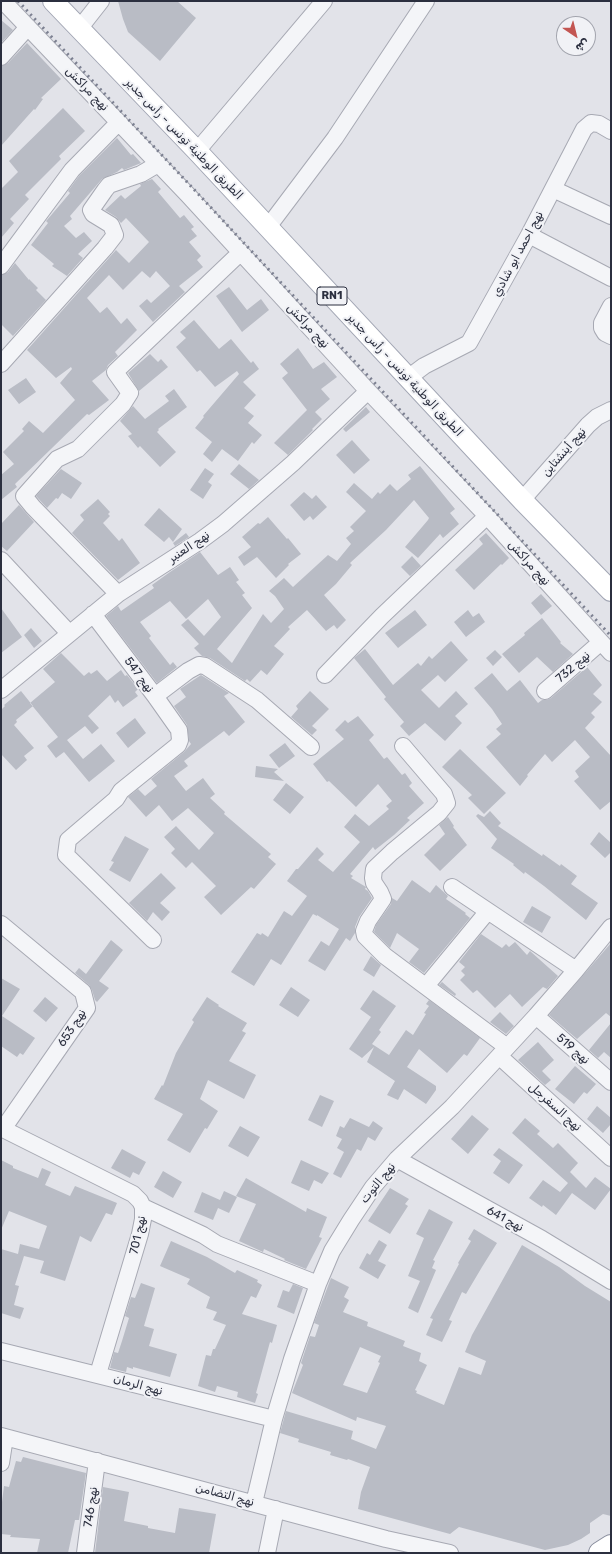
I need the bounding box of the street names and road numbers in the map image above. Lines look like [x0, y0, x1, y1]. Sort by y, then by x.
street label: نهج مراكش [62, 64, 112, 114]
street label: الطريق الوطنية تونس - رأس جدير [122, 75, 246, 203]
street label: نهج احمد ابو شادي [489, 209, 547, 299]
road number: RN1 [317, 287, 347, 305]
street label: نهج مراكش [284, 301, 332, 351]
street label: الطريق الوطنية تونس - رأس جدير [344, 310, 466, 440]
street label: نهج أينشتاين [539, 425, 589, 479]
street label: نهج العنبر [165, 528, 213, 566]
street label: نهج مراكش [505, 537, 553, 589]
street label: نهج 732 [553, 648, 593, 686]
street label: نهج 547 [121, 654, 157, 696]
street label: نهج 653 [55, 1006, 89, 1050]
street label: نهج 519 [553, 1031, 593, 1067]
street label: نهج السفرجل [526, 1079, 584, 1135]
street label: نهج التوت [357, 1160, 399, 1206]
street label: نهج 641 [484, 1203, 526, 1235]
street label: نهج 701 [127, 1214, 149, 1256]
street label: نهج الرمان [112, 1372, 164, 1398]
street label: نهج التضامن [194, 1480, 256, 1510]
street label: نهج 746 [81, 1486, 101, 1528]

